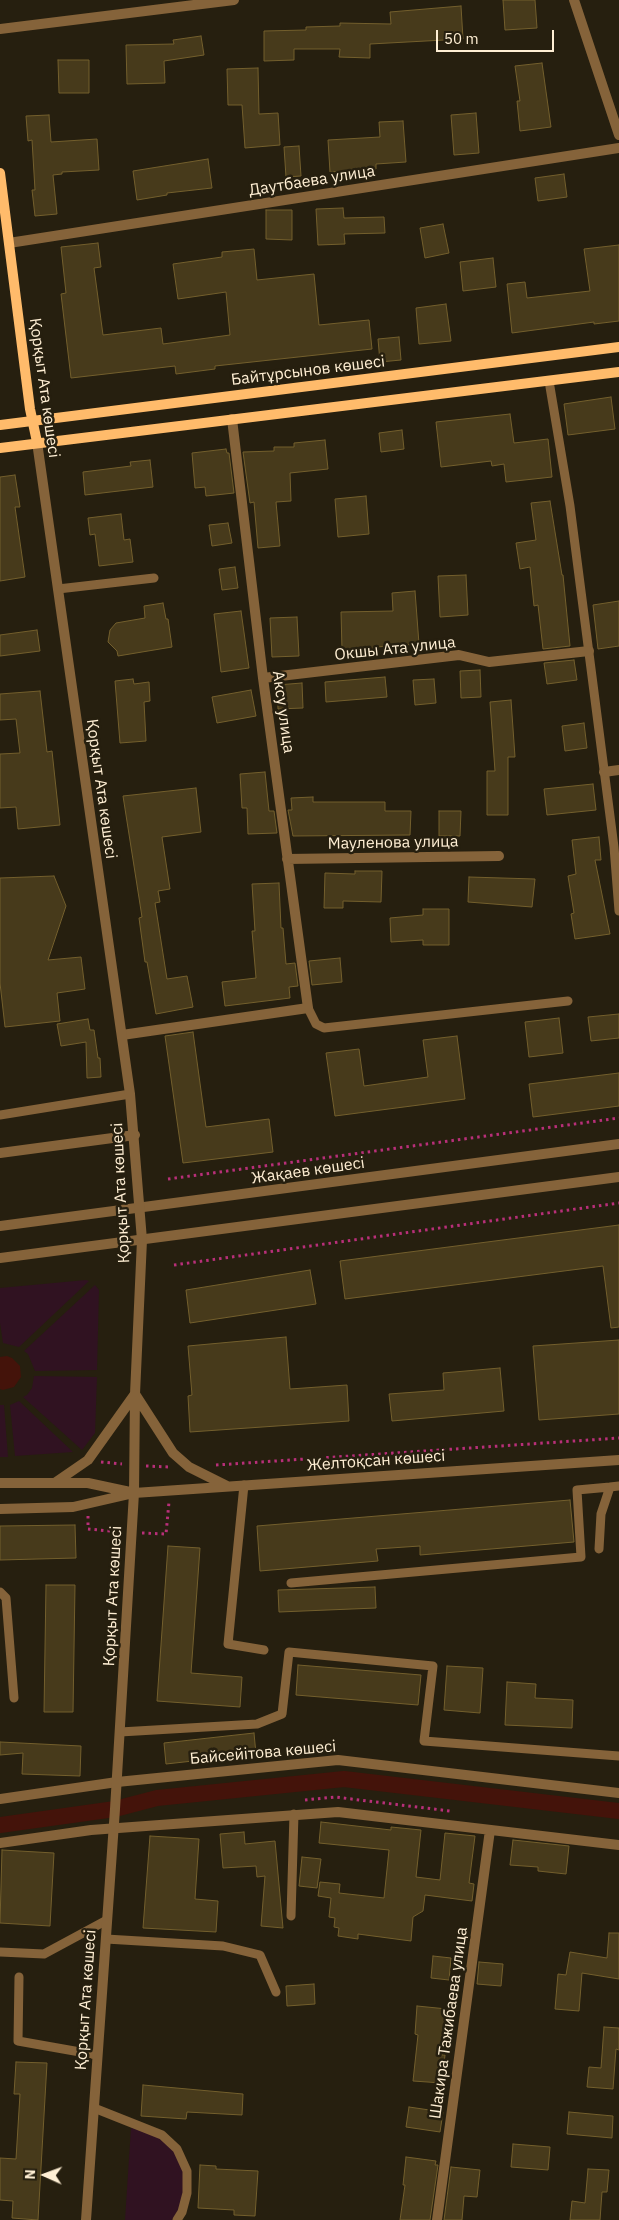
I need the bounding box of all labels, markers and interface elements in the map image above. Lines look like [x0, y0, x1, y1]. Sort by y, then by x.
scale bar [439, 20, 556, 52]
text: 50 m [444, 29, 479, 48]
street label: Даутбаева улица [247, 162, 377, 200]
street label: Қорқыт Ата көшесі [25, 317, 63, 459]
street label: Байтұрсынов көшесі [230, 352, 386, 390]
street label: Окшы Ата улица [333, 633, 457, 665]
street label: Аксу улица [268, 670, 298, 754]
street label: Қорқыт Ата көшесі [82, 718, 120, 860]
street label: Мауленова улица [327, 832, 459, 854]
street label: Қорқыт Ата көшесі [108, 1122, 134, 1264]
street label: Жақаев көшесі [250, 1154, 366, 1188]
street label: Желтоқсан көшесі [306, 1447, 446, 1475]
street label: Қорқыт Ата көшесі [100, 1525, 126, 1667]
street label: Байсейітова көшесі [189, 1737, 337, 1769]
street label: Шакира Тажибаева улица [426, 1926, 472, 2120]
street label: Қорқыт Ата көшесі [72, 1929, 100, 2071]
north arrow [20, 2150, 70, 2200]
text: N [21, 2169, 39, 2180]

